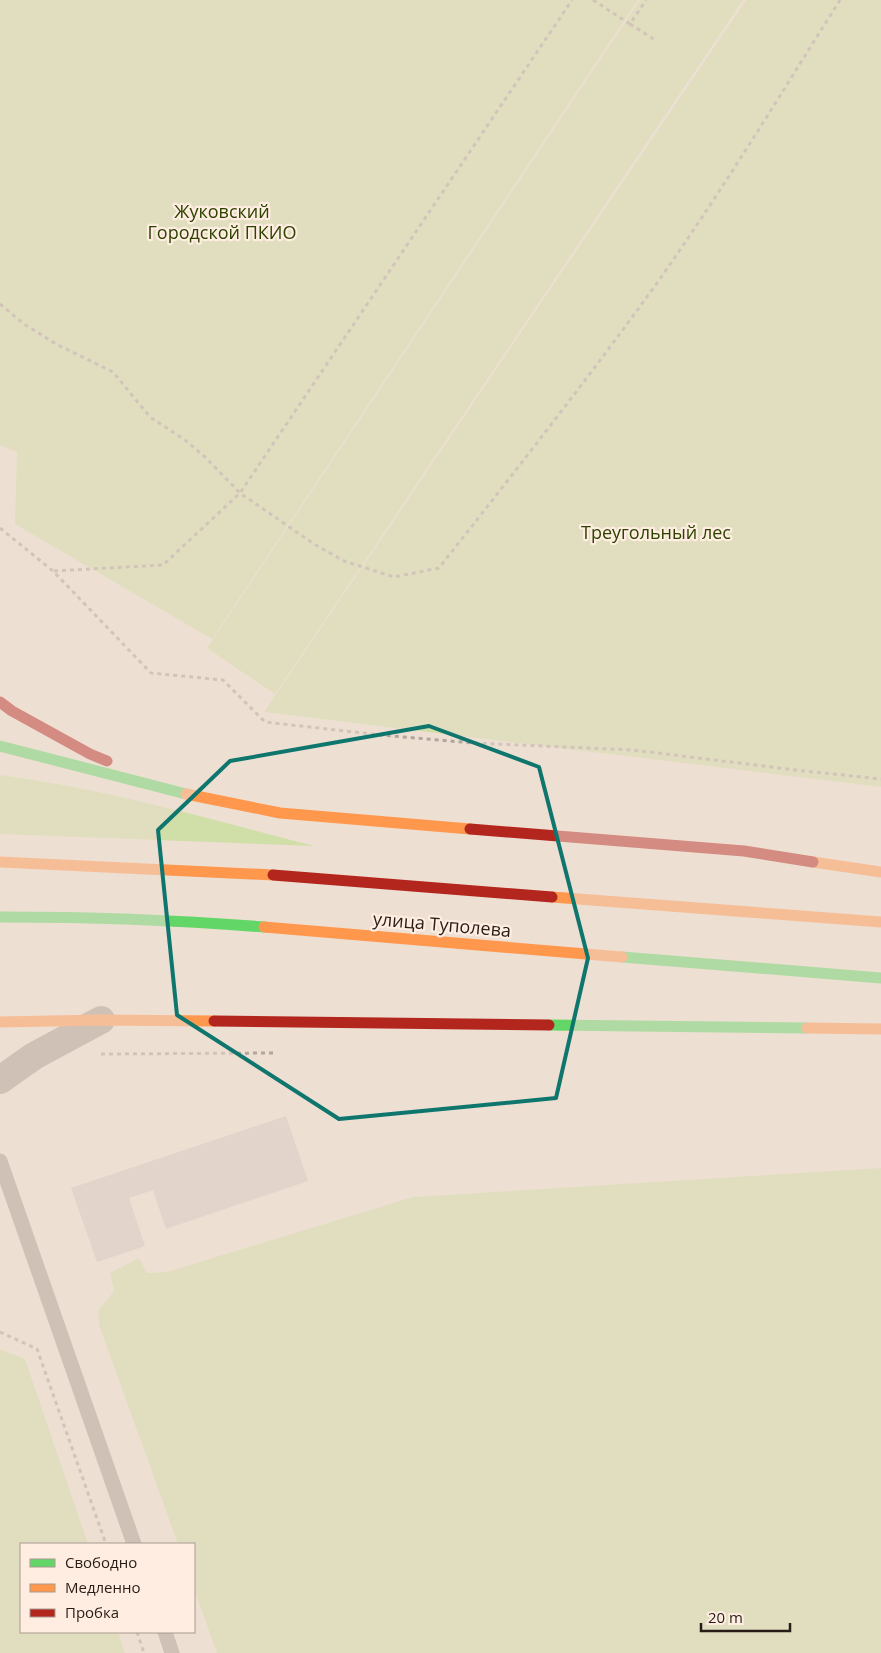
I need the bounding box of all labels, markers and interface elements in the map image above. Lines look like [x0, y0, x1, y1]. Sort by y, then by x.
park label: Жуковский Городской ПКИО [147, 199, 297, 244]
park label: Треугольный лес [581, 520, 731, 544]
street label: улица Туполева [372, 906, 512, 942]
legend [20, 1543, 195, 1633]
text: Свободно [65, 1552, 137, 1572]
text: Медленно [65, 1577, 141, 1597]
scale bar [701, 1600, 790, 1632]
text: Пробка [65, 1602, 119, 1622]
text: 20 m [708, 1607, 743, 1627]

